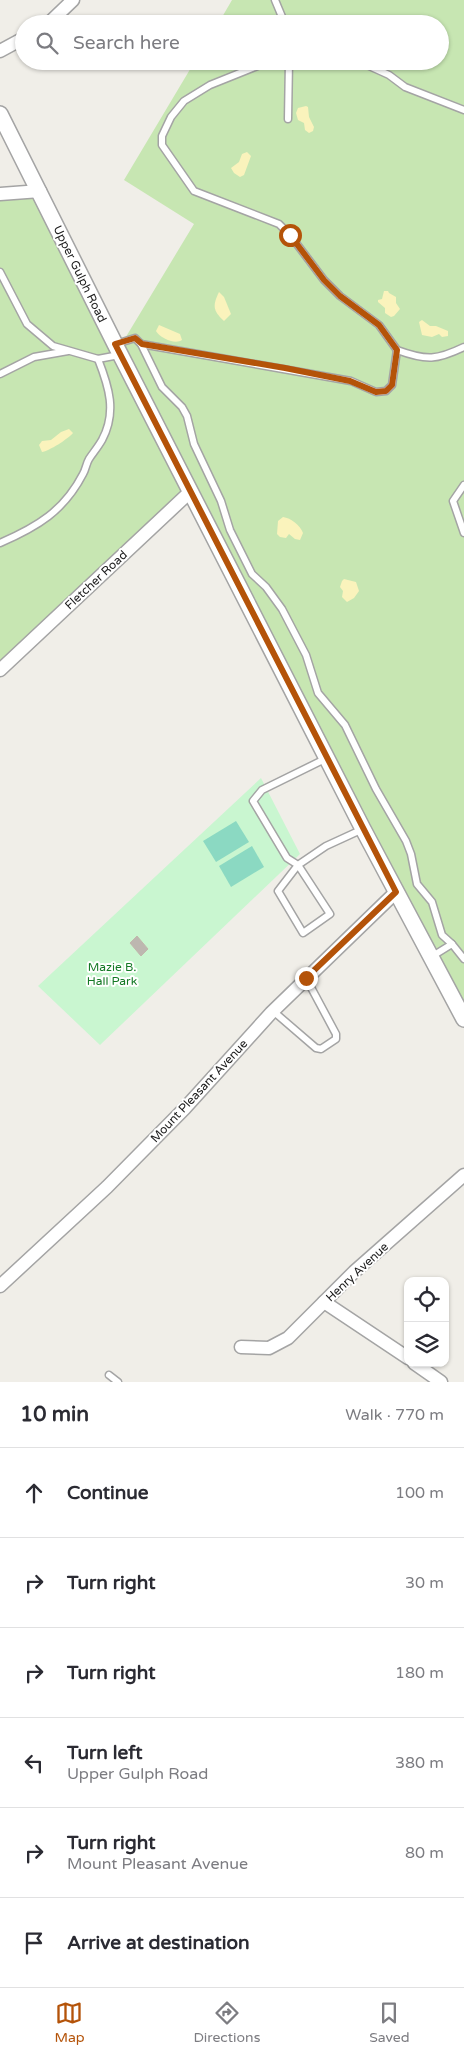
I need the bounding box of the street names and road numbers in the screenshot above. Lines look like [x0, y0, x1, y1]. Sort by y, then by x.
street label: Upper Gulph Road [50, 223, 110, 325]
street label: Fletcher Road [62, 548, 130, 612]
street label: Mount Pleasant Avenue [148, 1036, 251, 1145]
street label: Henry Avenue [323, 1239, 391, 1304]

